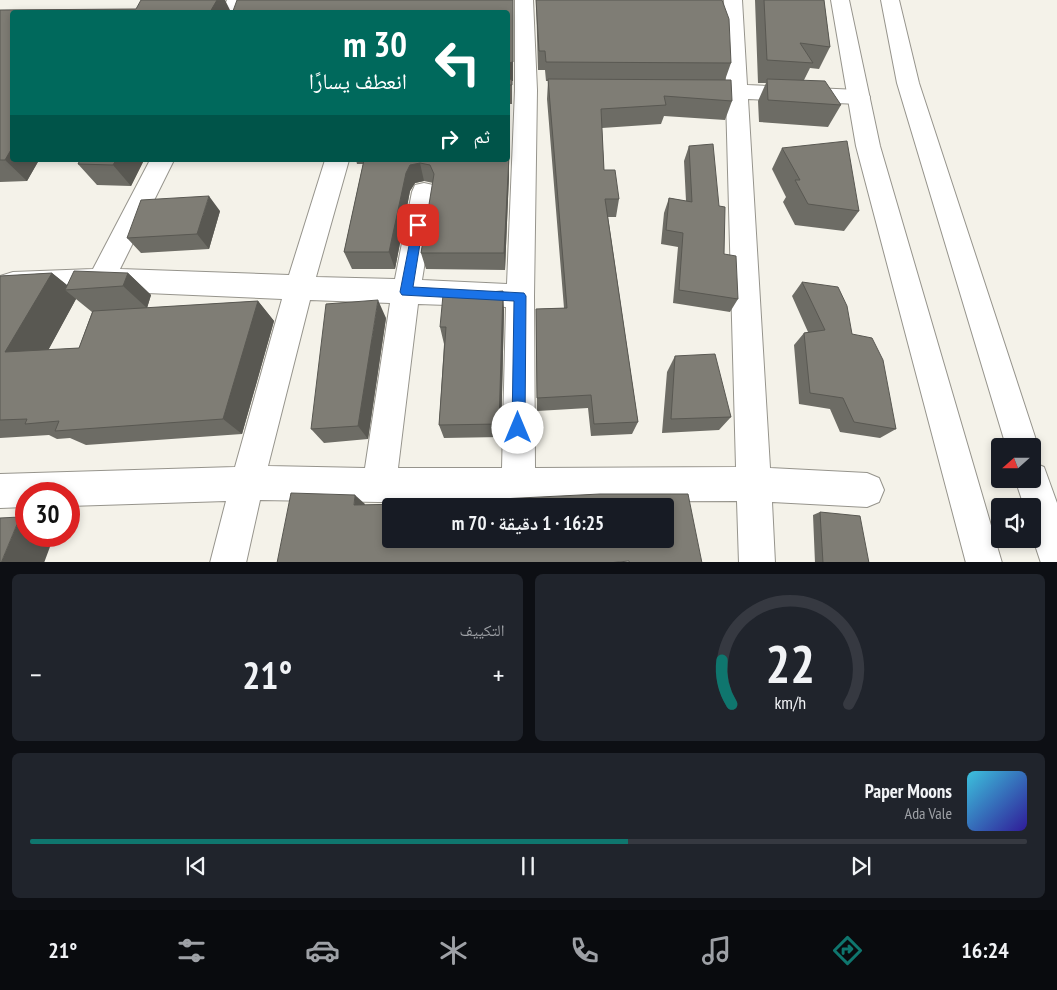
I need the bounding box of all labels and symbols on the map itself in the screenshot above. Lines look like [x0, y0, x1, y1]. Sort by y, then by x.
pin [397, 204, 439, 246]
position arrow [491, 401, 543, 453]
north arrow [991, 438, 1041, 488]
speed limit sign: 30 [15, 482, 80, 547]

